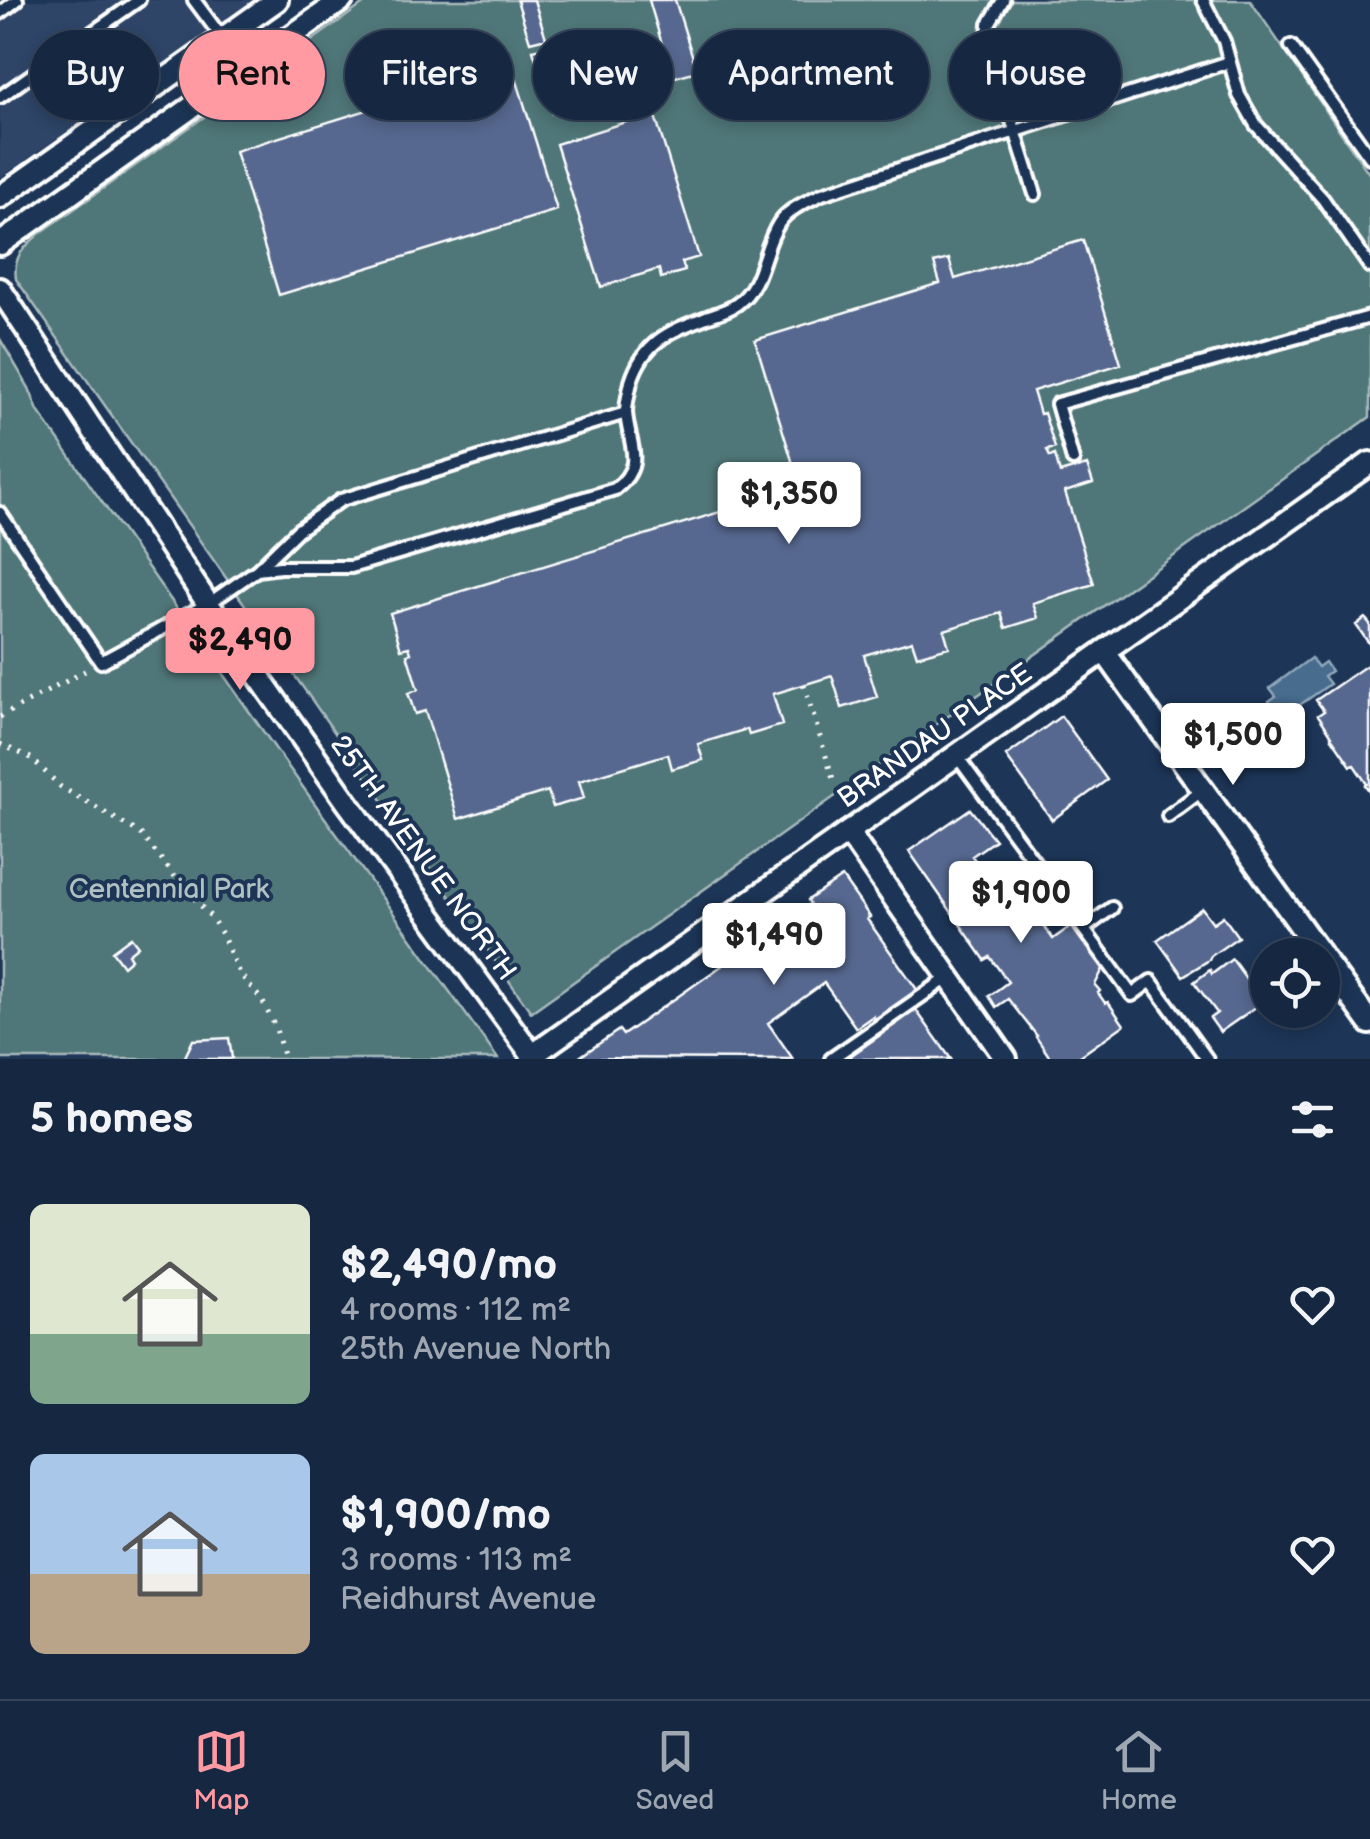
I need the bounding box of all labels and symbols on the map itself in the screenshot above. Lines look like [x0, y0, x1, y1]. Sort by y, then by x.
pin: $1,350 [708, 462, 870, 547]
pin: $2,490 [159, 608, 321, 693]
street label: BRANDAU PLACE [831, 657, 1039, 815]
pin: $1,500 [1152, 703, 1314, 788]
street label: 25TH AVENUE NORTH [323, 729, 523, 987]
pin: $1,900 [940, 861, 1102, 946]
park label: Centennial Park [69, 873, 270, 906]
pin: $1,490 [693, 903, 855, 988]

